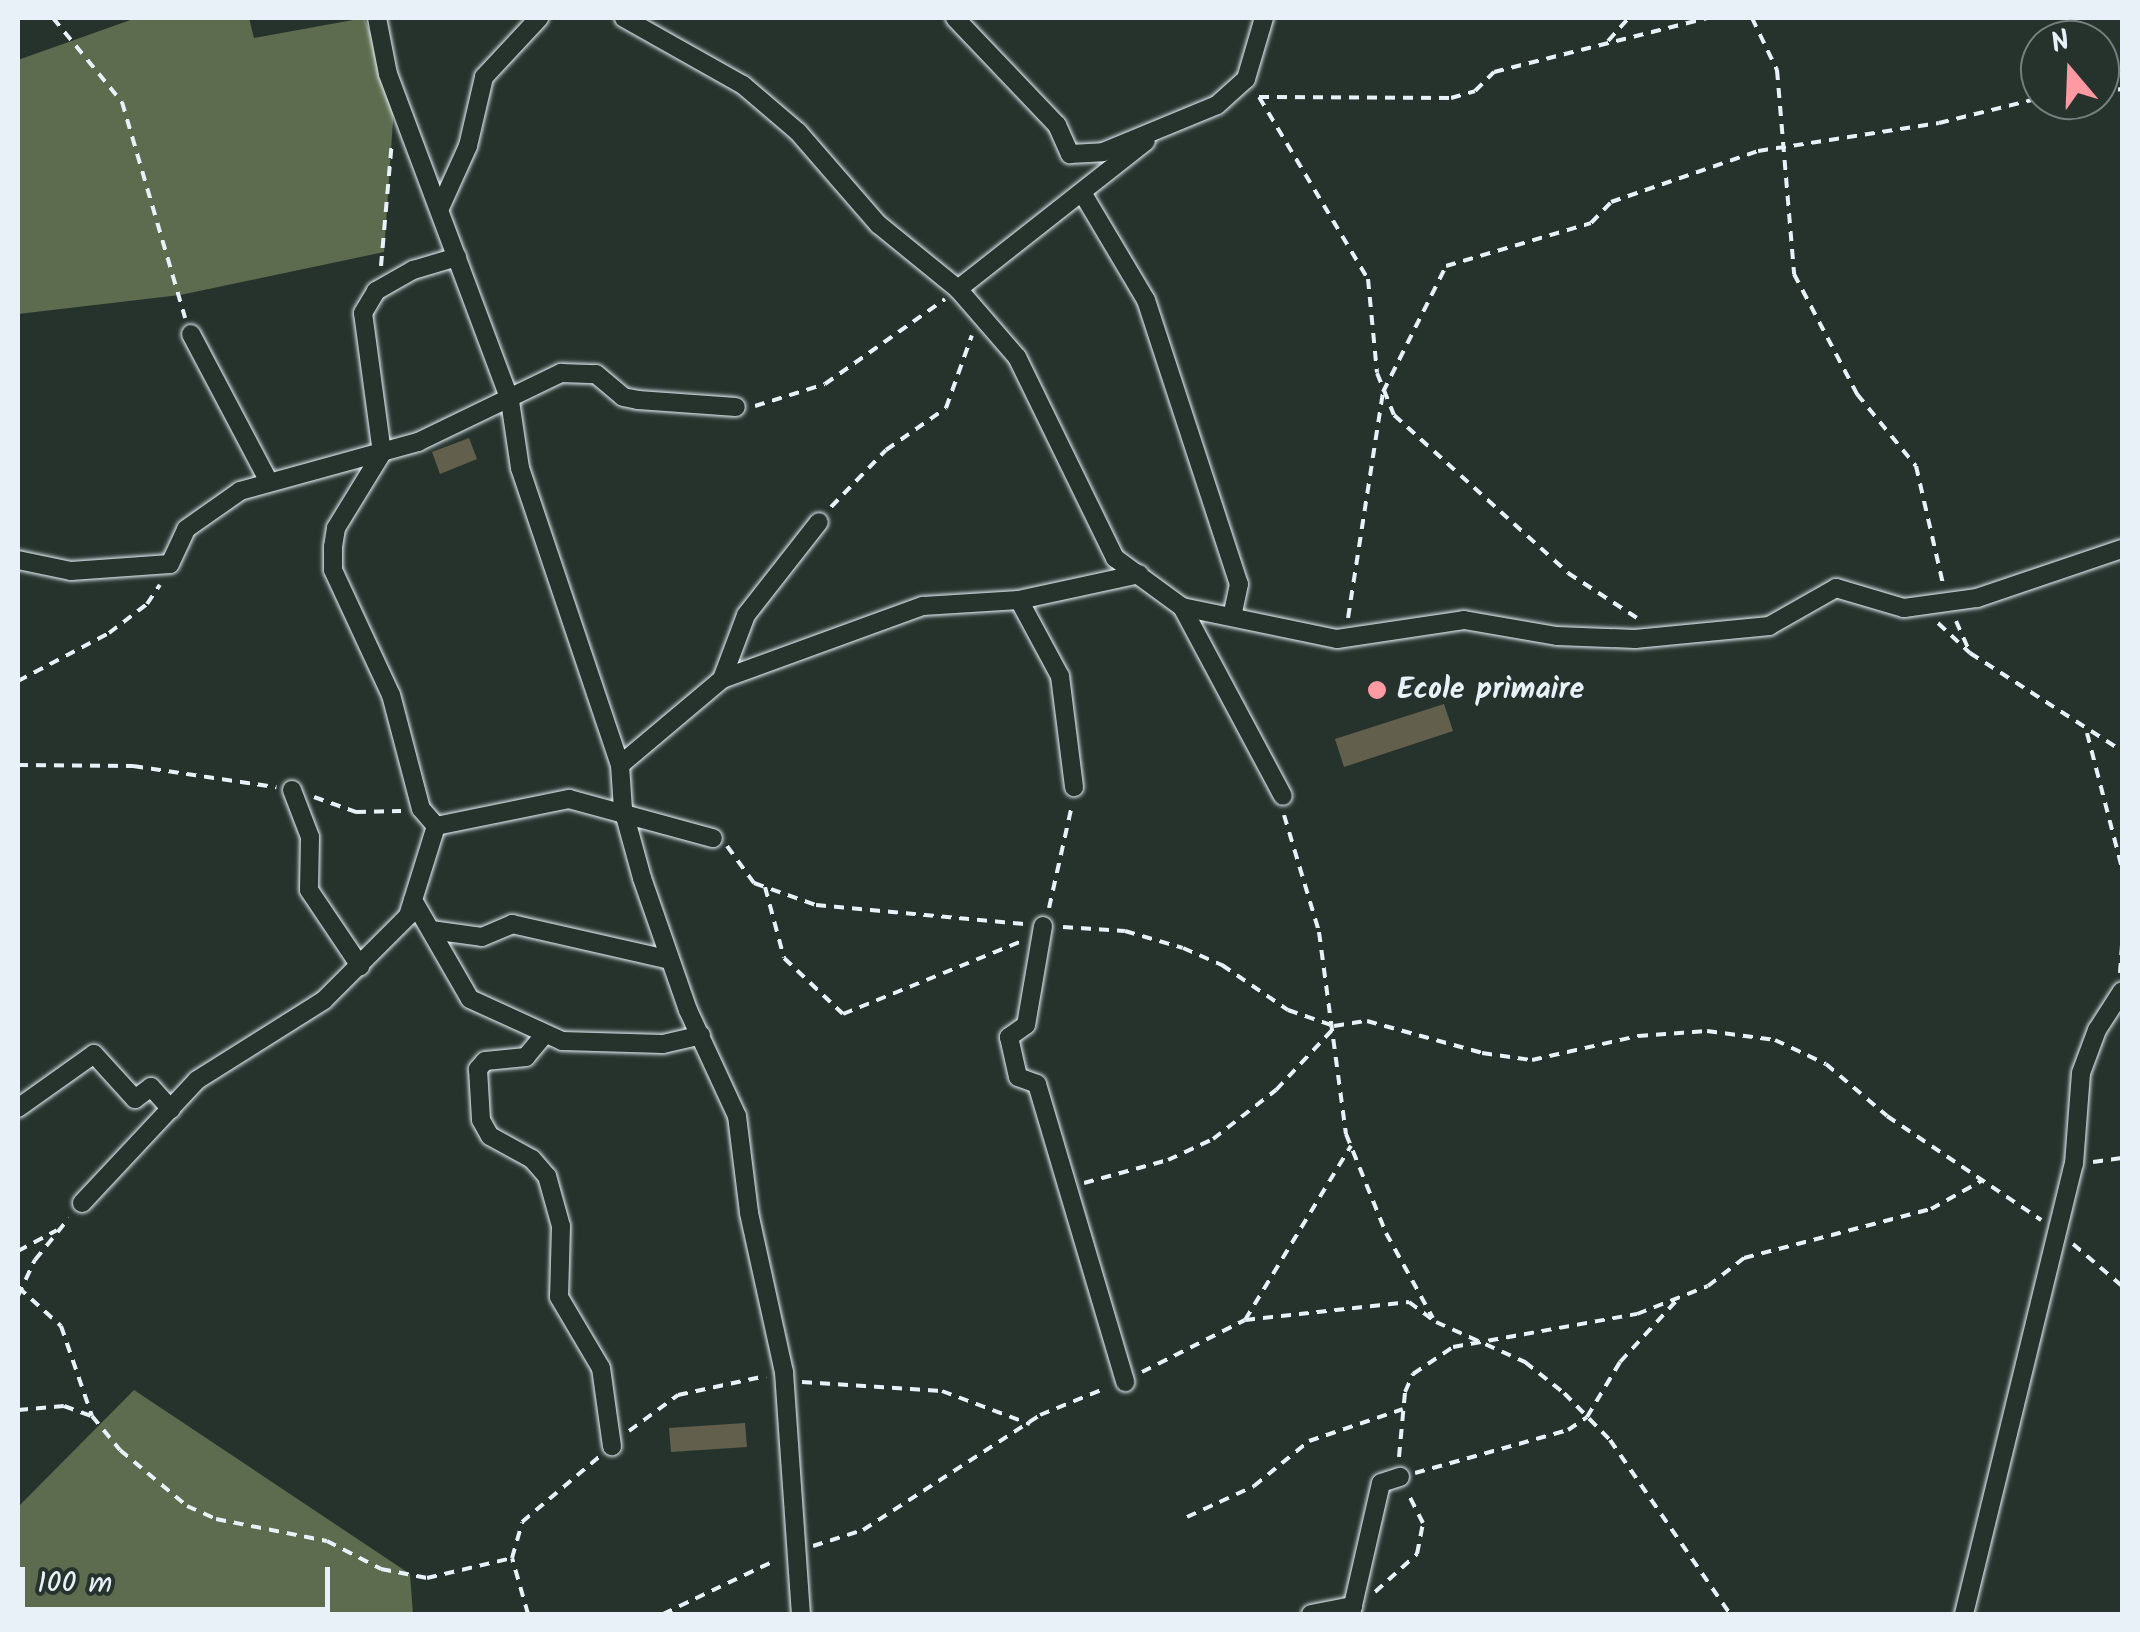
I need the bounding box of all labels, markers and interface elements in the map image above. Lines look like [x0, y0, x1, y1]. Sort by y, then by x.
text: N [2045, 19, 2076, 67]
north arrow [2020, 20, 2120, 120]
place label: Ecole primaire [1397, 672, 1584, 708]
marker: Ecole primaire [1366, 679, 1388, 701]
scale bar [25, 1547, 335, 1609]
text: 100 m [37, 1560, 112, 1608]

